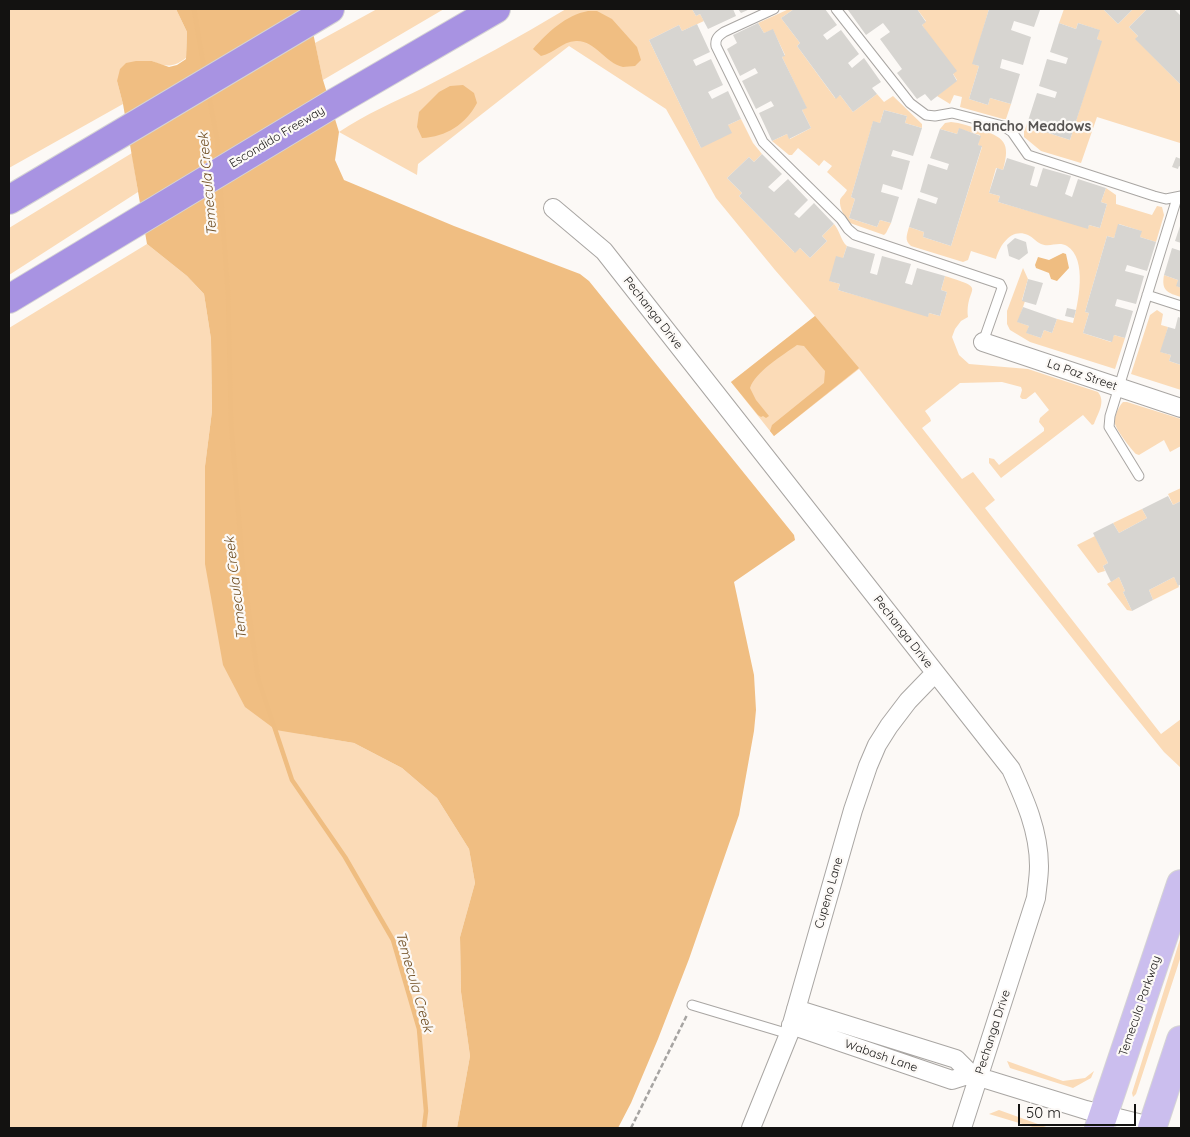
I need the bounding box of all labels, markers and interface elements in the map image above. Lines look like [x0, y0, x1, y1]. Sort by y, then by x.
street label: Escondido Freeway [227, 103, 327, 171]
district label: Rancho Meadows [973, 119, 1091, 135]
water label: Temecula Creek [195, 132, 221, 236]
street label: Pechanga Drive [620, 274, 686, 352]
street label: La Paz Street [1045, 356, 1119, 394]
water label: Temecula Creek [221, 536, 251, 640]
street label: Pechanga Drive [870, 593, 936, 671]
street label: Cupeno Lane [812, 856, 846, 930]
water label: Temecula Creek [392, 930, 436, 1034]
street label: Temecula Parkway [1116, 954, 1164, 1058]
street label: Pechanga Drive [973, 988, 1013, 1076]
street label: Wabash Lane [843, 1037, 919, 1075]
scale bar [1020, 1094, 1138, 1126]
text: 50 m [1026, 1103, 1061, 1122]

